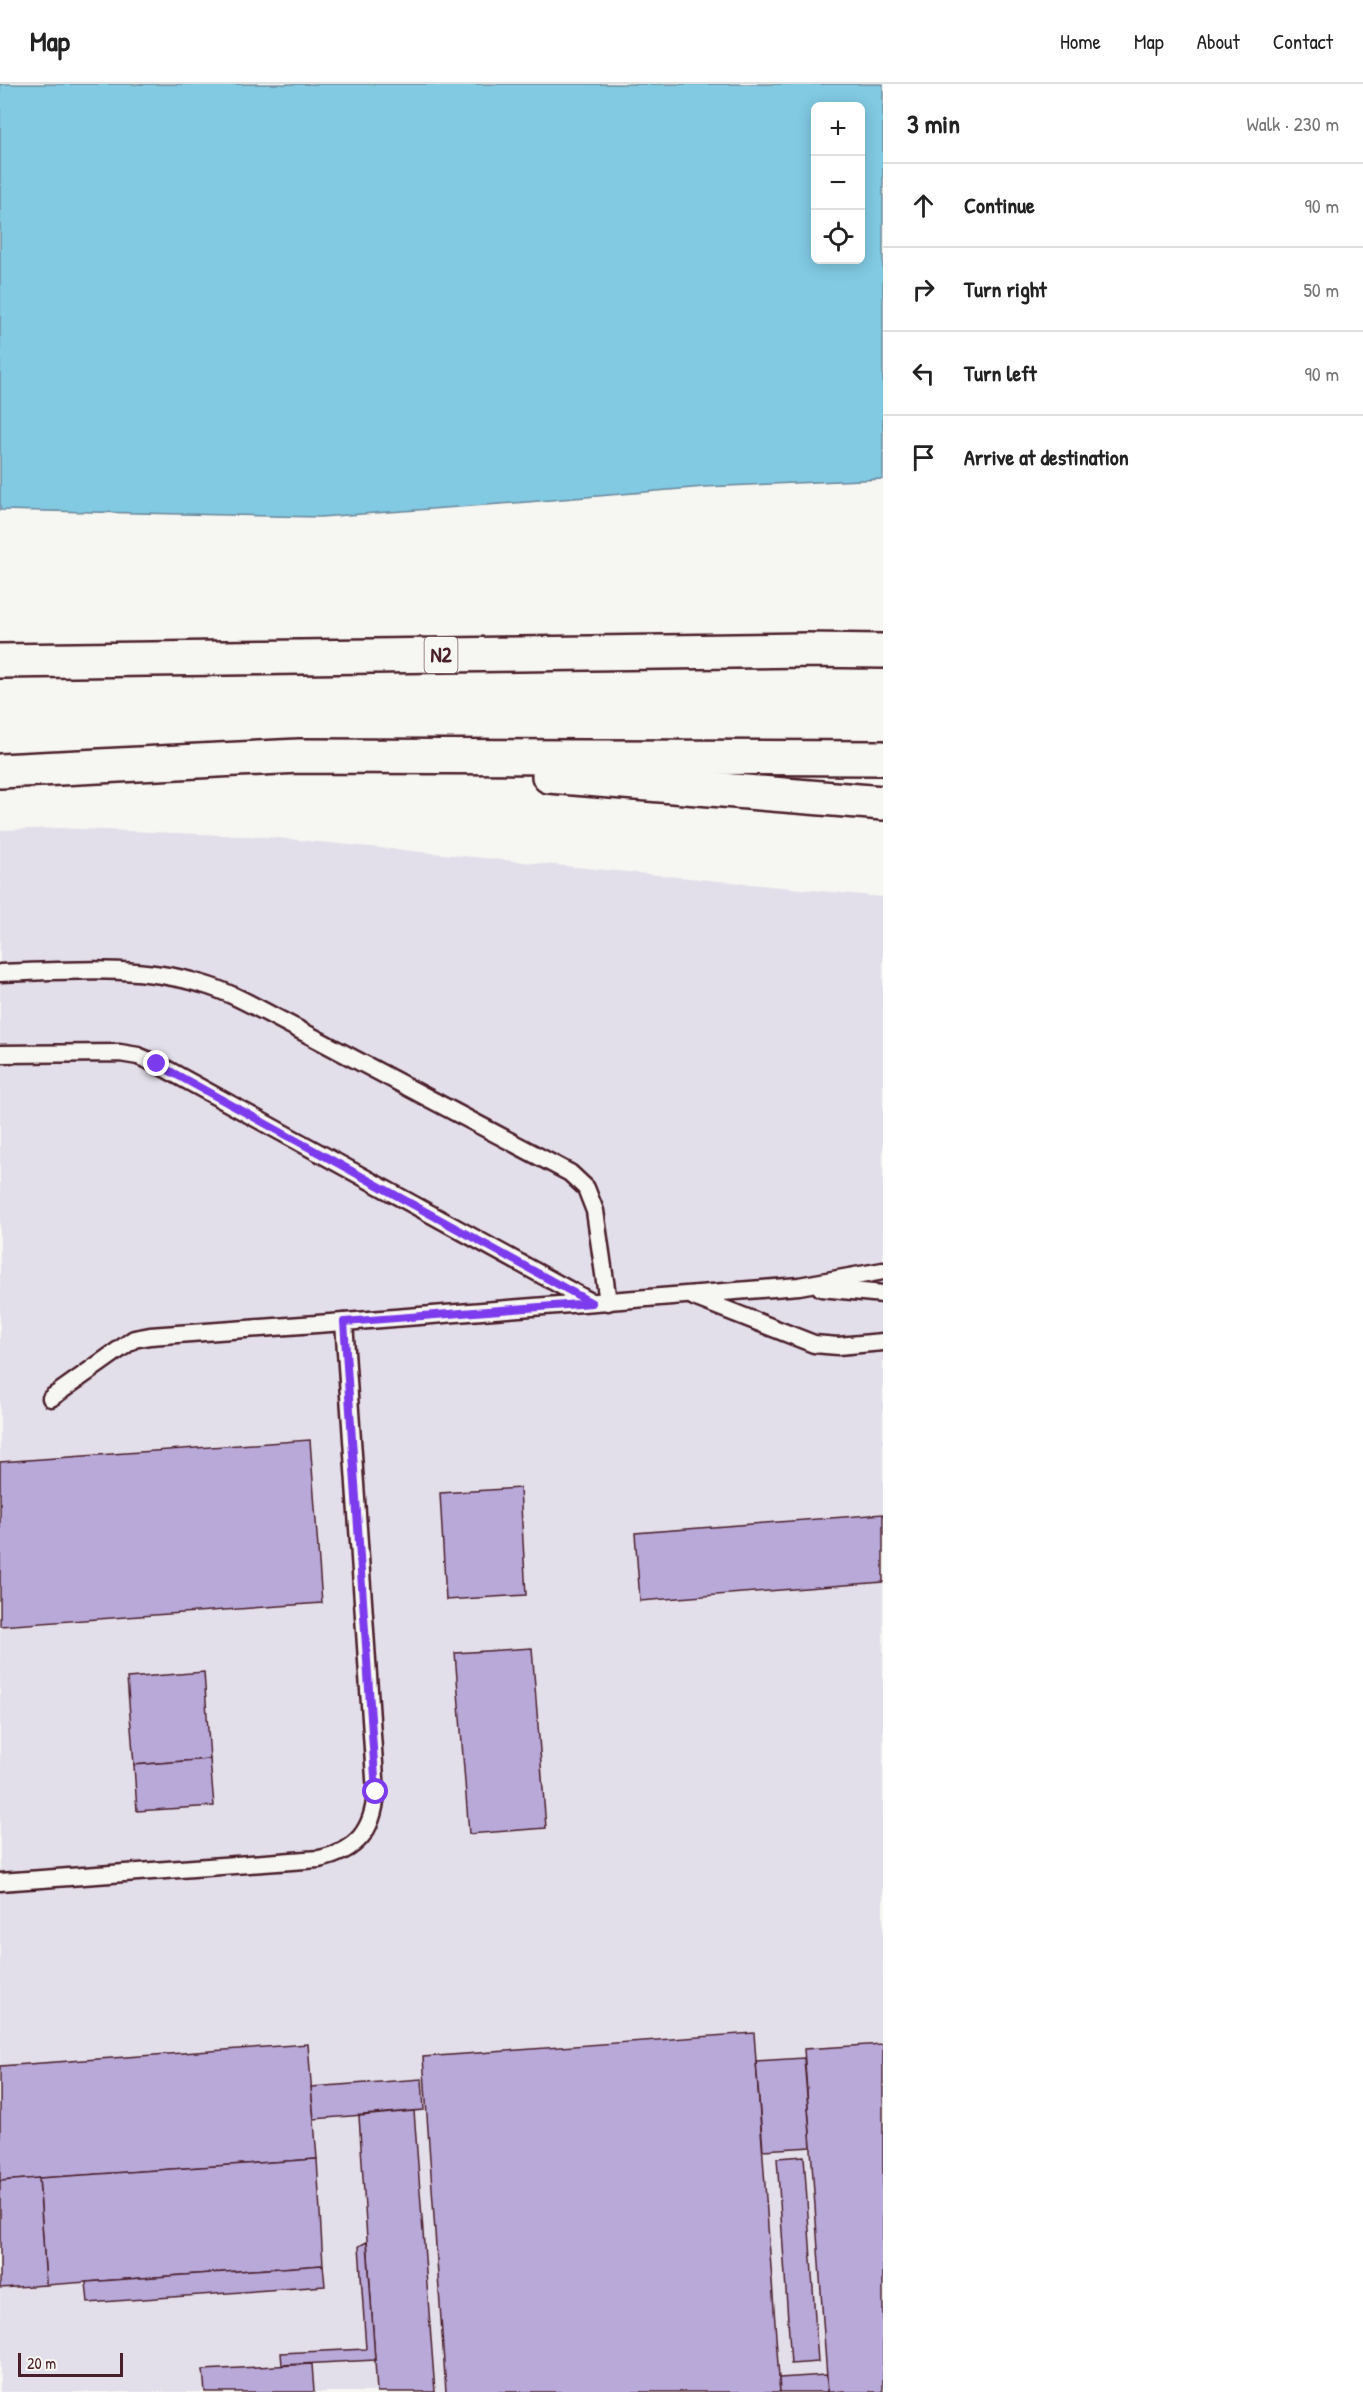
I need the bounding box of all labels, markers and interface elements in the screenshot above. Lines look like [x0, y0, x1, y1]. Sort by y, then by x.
text: Map [30, 22, 70, 60]
text: Home [1060, 27, 1101, 56]
text: Map [1134, 27, 1164, 56]
text: About [1197, 27, 1240, 56]
text: Contact [1273, 27, 1333, 56]
map controls [811, 102, 865, 264]
button: + [811, 102, 865, 156]
text: 3 min [907, 106, 960, 141]
text: Walk · 230 m [1247, 110, 1339, 137]
button: − [811, 156, 865, 210]
icon: ahead [907, 189, 940, 222]
text: Continue [964, 190, 1035, 220]
text: 90 m [1305, 192, 1339, 219]
button: locate [811, 210, 865, 264]
icon: right [907, 273, 940, 306]
text: Turn right [964, 274, 1047, 304]
text: 50 m [1303, 276, 1339, 303]
icon: left [907, 357, 940, 390]
text: Turn left [964, 358, 1037, 388]
text: 90 m [1305, 360, 1339, 387]
icon: arrive [907, 441, 940, 474]
text: Arrive at destination [964, 442, 1129, 472]
road number: N2 [424, 637, 458, 673]
route end [143, 1050, 169, 1076]
route start [362, 1778, 388, 1804]
scale bar [18, 2350, 123, 2378]
text: 20 m [27, 2352, 56, 2374]

